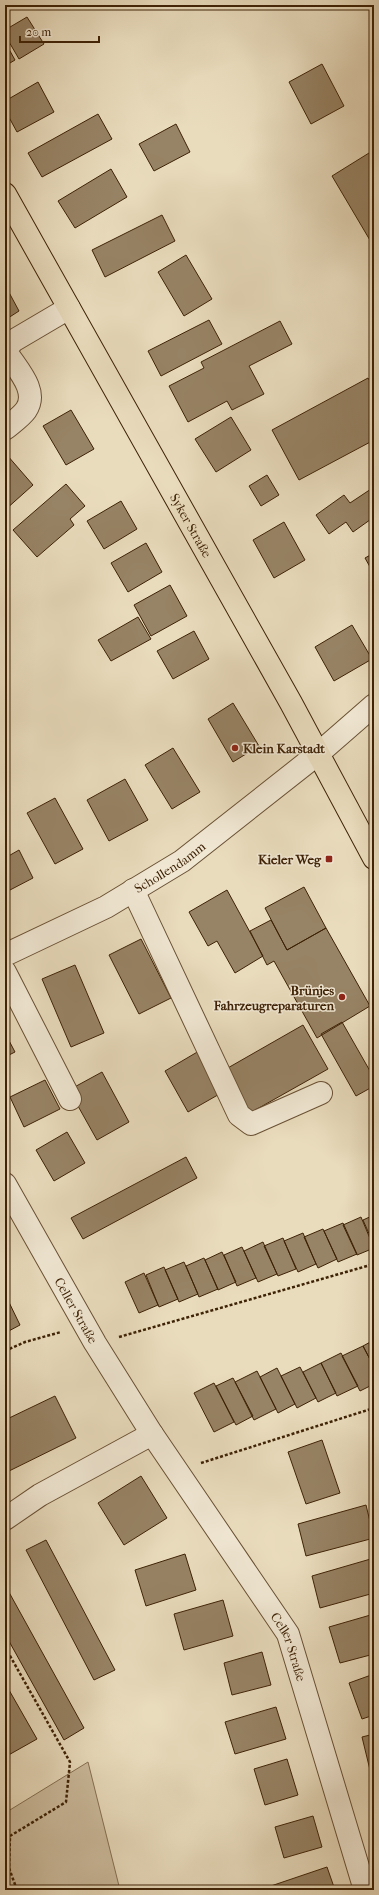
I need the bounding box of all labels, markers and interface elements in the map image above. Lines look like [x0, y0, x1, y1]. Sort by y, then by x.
scale bar [20, 18, 99, 44]
text: 20 m [26, 25, 51, 39]
street label: Syker Straße [167, 491, 215, 560]
place label: Klein Karstadt [243, 741, 325, 756]
marker: Klein Karstadt [230, 743, 240, 753]
street label: Schollendamm [131, 838, 208, 896]
place label: Kieler Weg [258, 852, 322, 868]
marker: Kieler Weg [324, 854, 334, 864]
place label: Brünjes Fahrzeugreparaturen [213, 983, 334, 1014]
marker: Brünjes Fahrzeugreparaturen [337, 992, 347, 1002]
street label: Celler Straße [52, 1275, 101, 1346]
street label: Celler Straße [268, 1609, 309, 1683]

